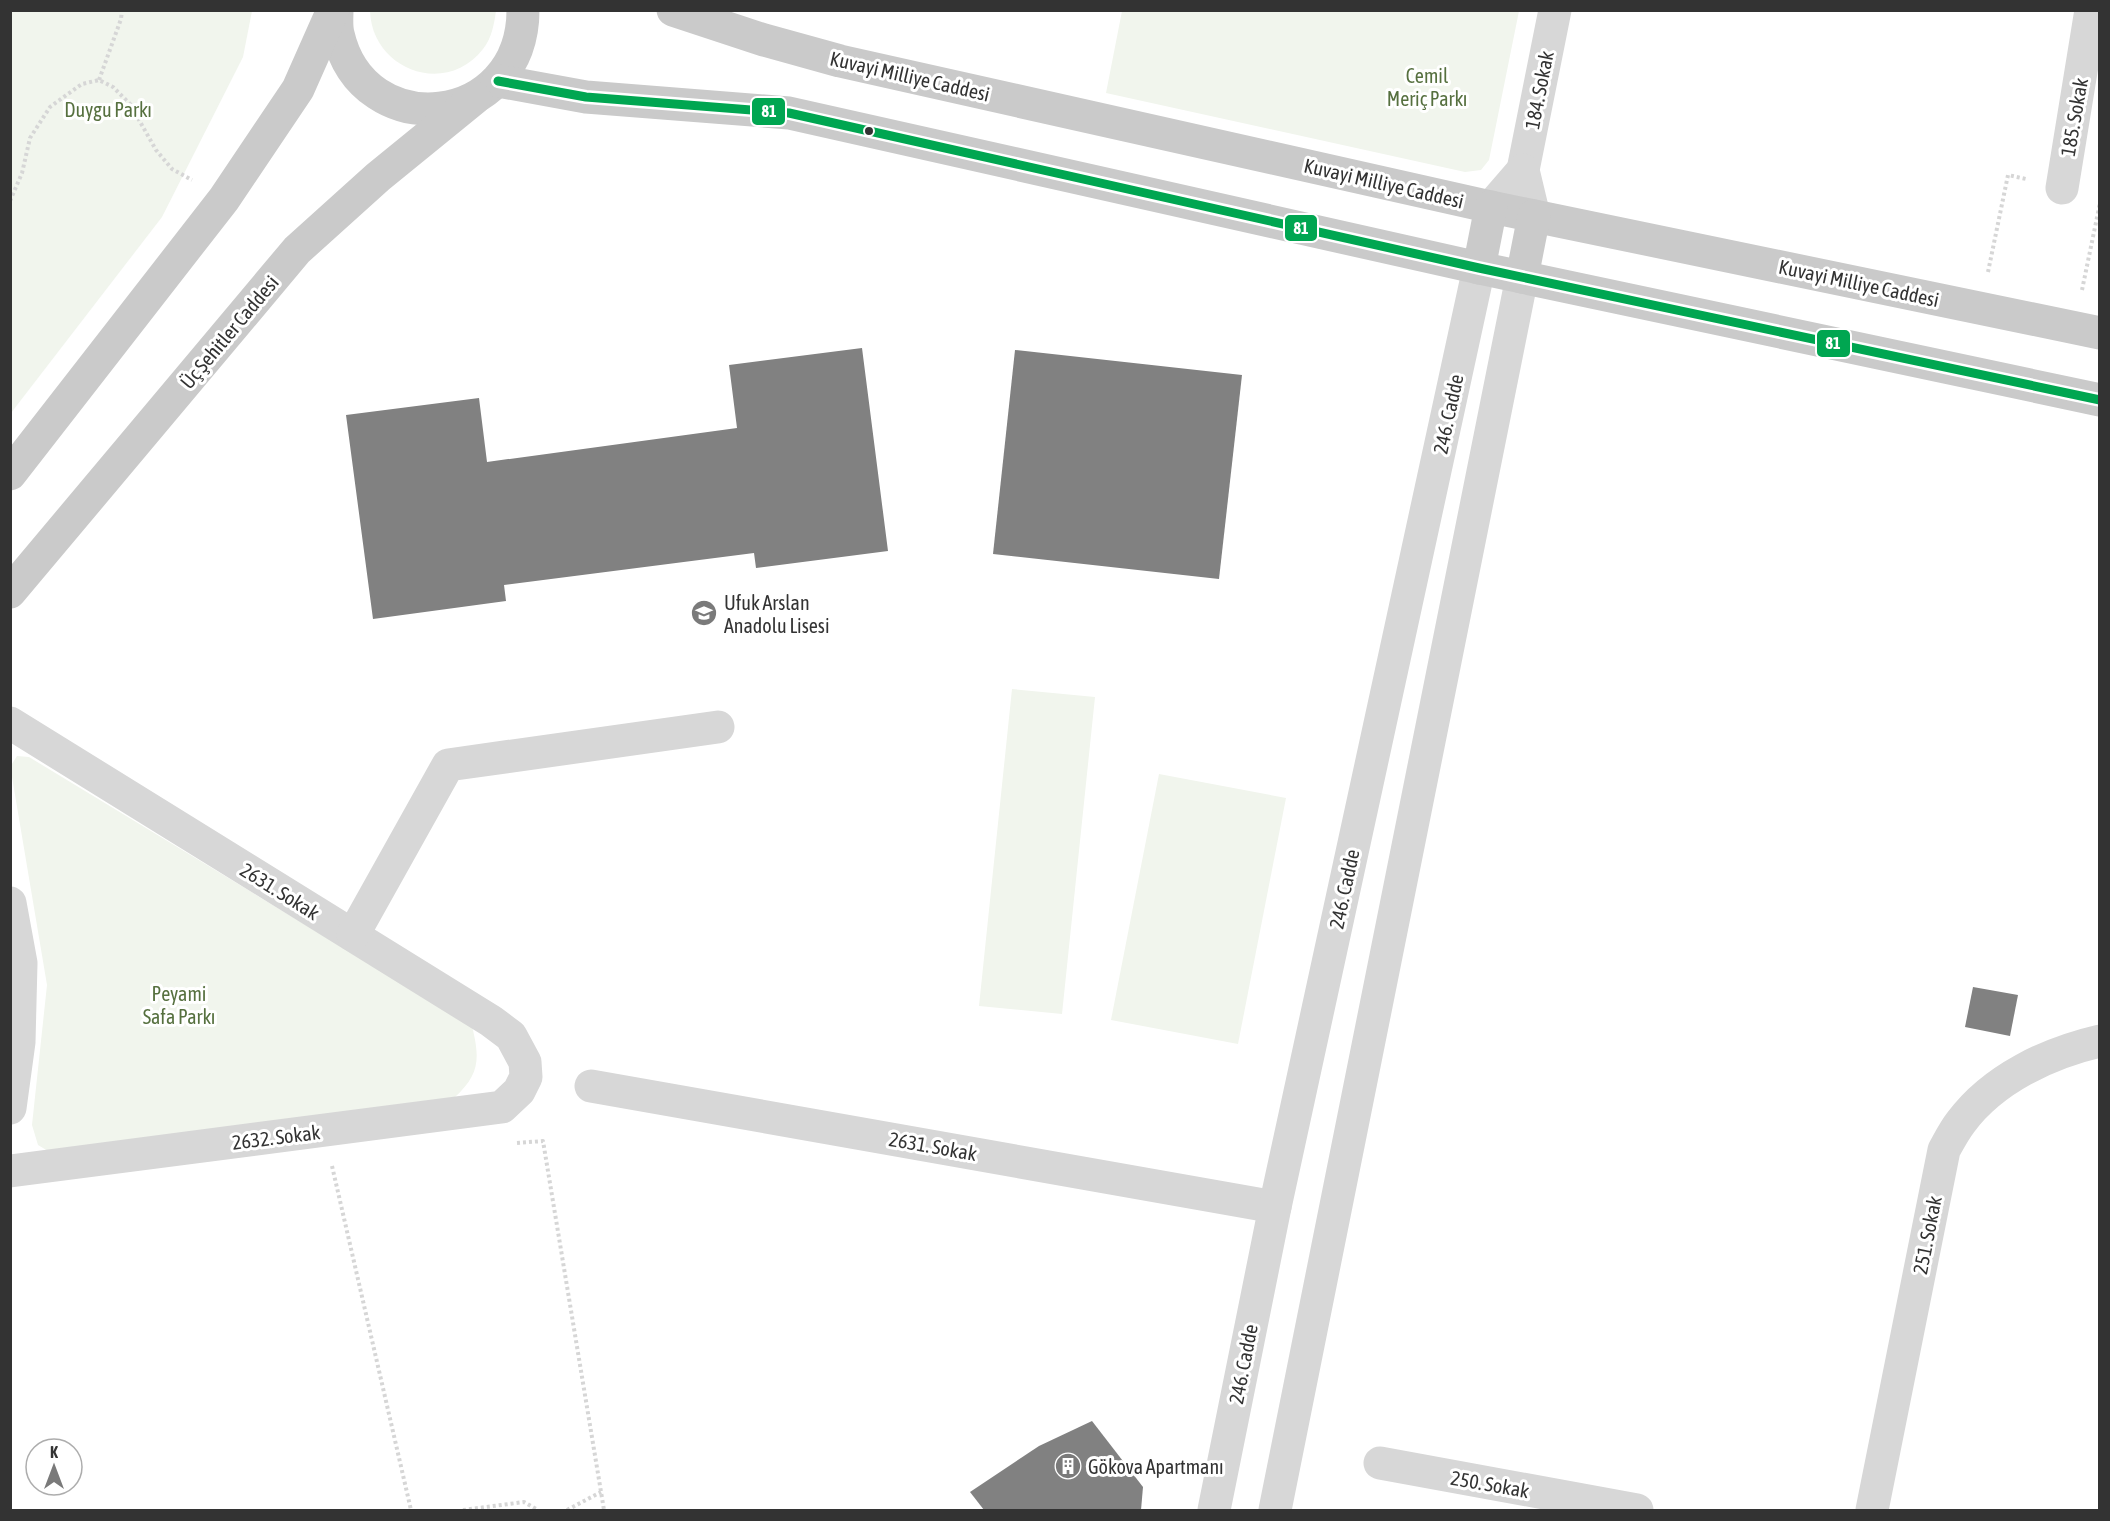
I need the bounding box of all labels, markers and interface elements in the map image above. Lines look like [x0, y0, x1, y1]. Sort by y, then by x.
street label: Kuvayi Milliye Caddesi [828, 46, 992, 106]
street label: 184. Sokak [1520, 49, 1558, 131]
park label: Cemil Meriç Parkı [1387, 64, 1467, 110]
street label: 185. Sokak [2056, 76, 2092, 158]
line badge: 81 [751, 97, 786, 126]
park label: Duygu Parkı [64, 98, 152, 121]
text: 81 [761, 102, 777, 120]
unlabelled marker [863, 125, 875, 137]
street label: Kuvayi Milliye Caddesi [1302, 153, 1466, 213]
line badge: 81 [1284, 214, 1318, 242]
text: 81 [1293, 219, 1309, 237]
street label: Kuvayi Milliye Caddesi [1777, 255, 1941, 311]
street label: Üç Şehitler Caddesi [175, 271, 283, 393]
line badge: 81 [1816, 329, 1851, 358]
text: 81 [1825, 334, 1841, 352]
street label: 246. Cadde [1428, 372, 1468, 456]
place label: Ufuk Arslan Anadolu Lisesi [724, 591, 830, 637]
school or university icon: Ufuk Arslan Anadolu Lisesi [689, 598, 719, 628]
street label: 246. Cadde [1324, 847, 1364, 931]
street label: 2631. Sokak [236, 858, 324, 924]
park label: Peyami Safa Parkı [143, 982, 215, 1028]
street label: 2632. Sokak [231, 1120, 322, 1154]
street label: 2631. Sokak [887, 1127, 979, 1165]
street label: 251. Sokak [1908, 1194, 1946, 1276]
street label: 246. Cadde [1224, 1322, 1262, 1406]
north arrow [24, 1437, 84, 1497]
text: K [50, 1443, 58, 1461]
building icon: Gökova Apartmanı [1053, 1451, 1083, 1481]
place label: Gökova Apartmanı [1088, 1455, 1224, 1478]
street label: 250. Sokak [1449, 1466, 1531, 1502]

